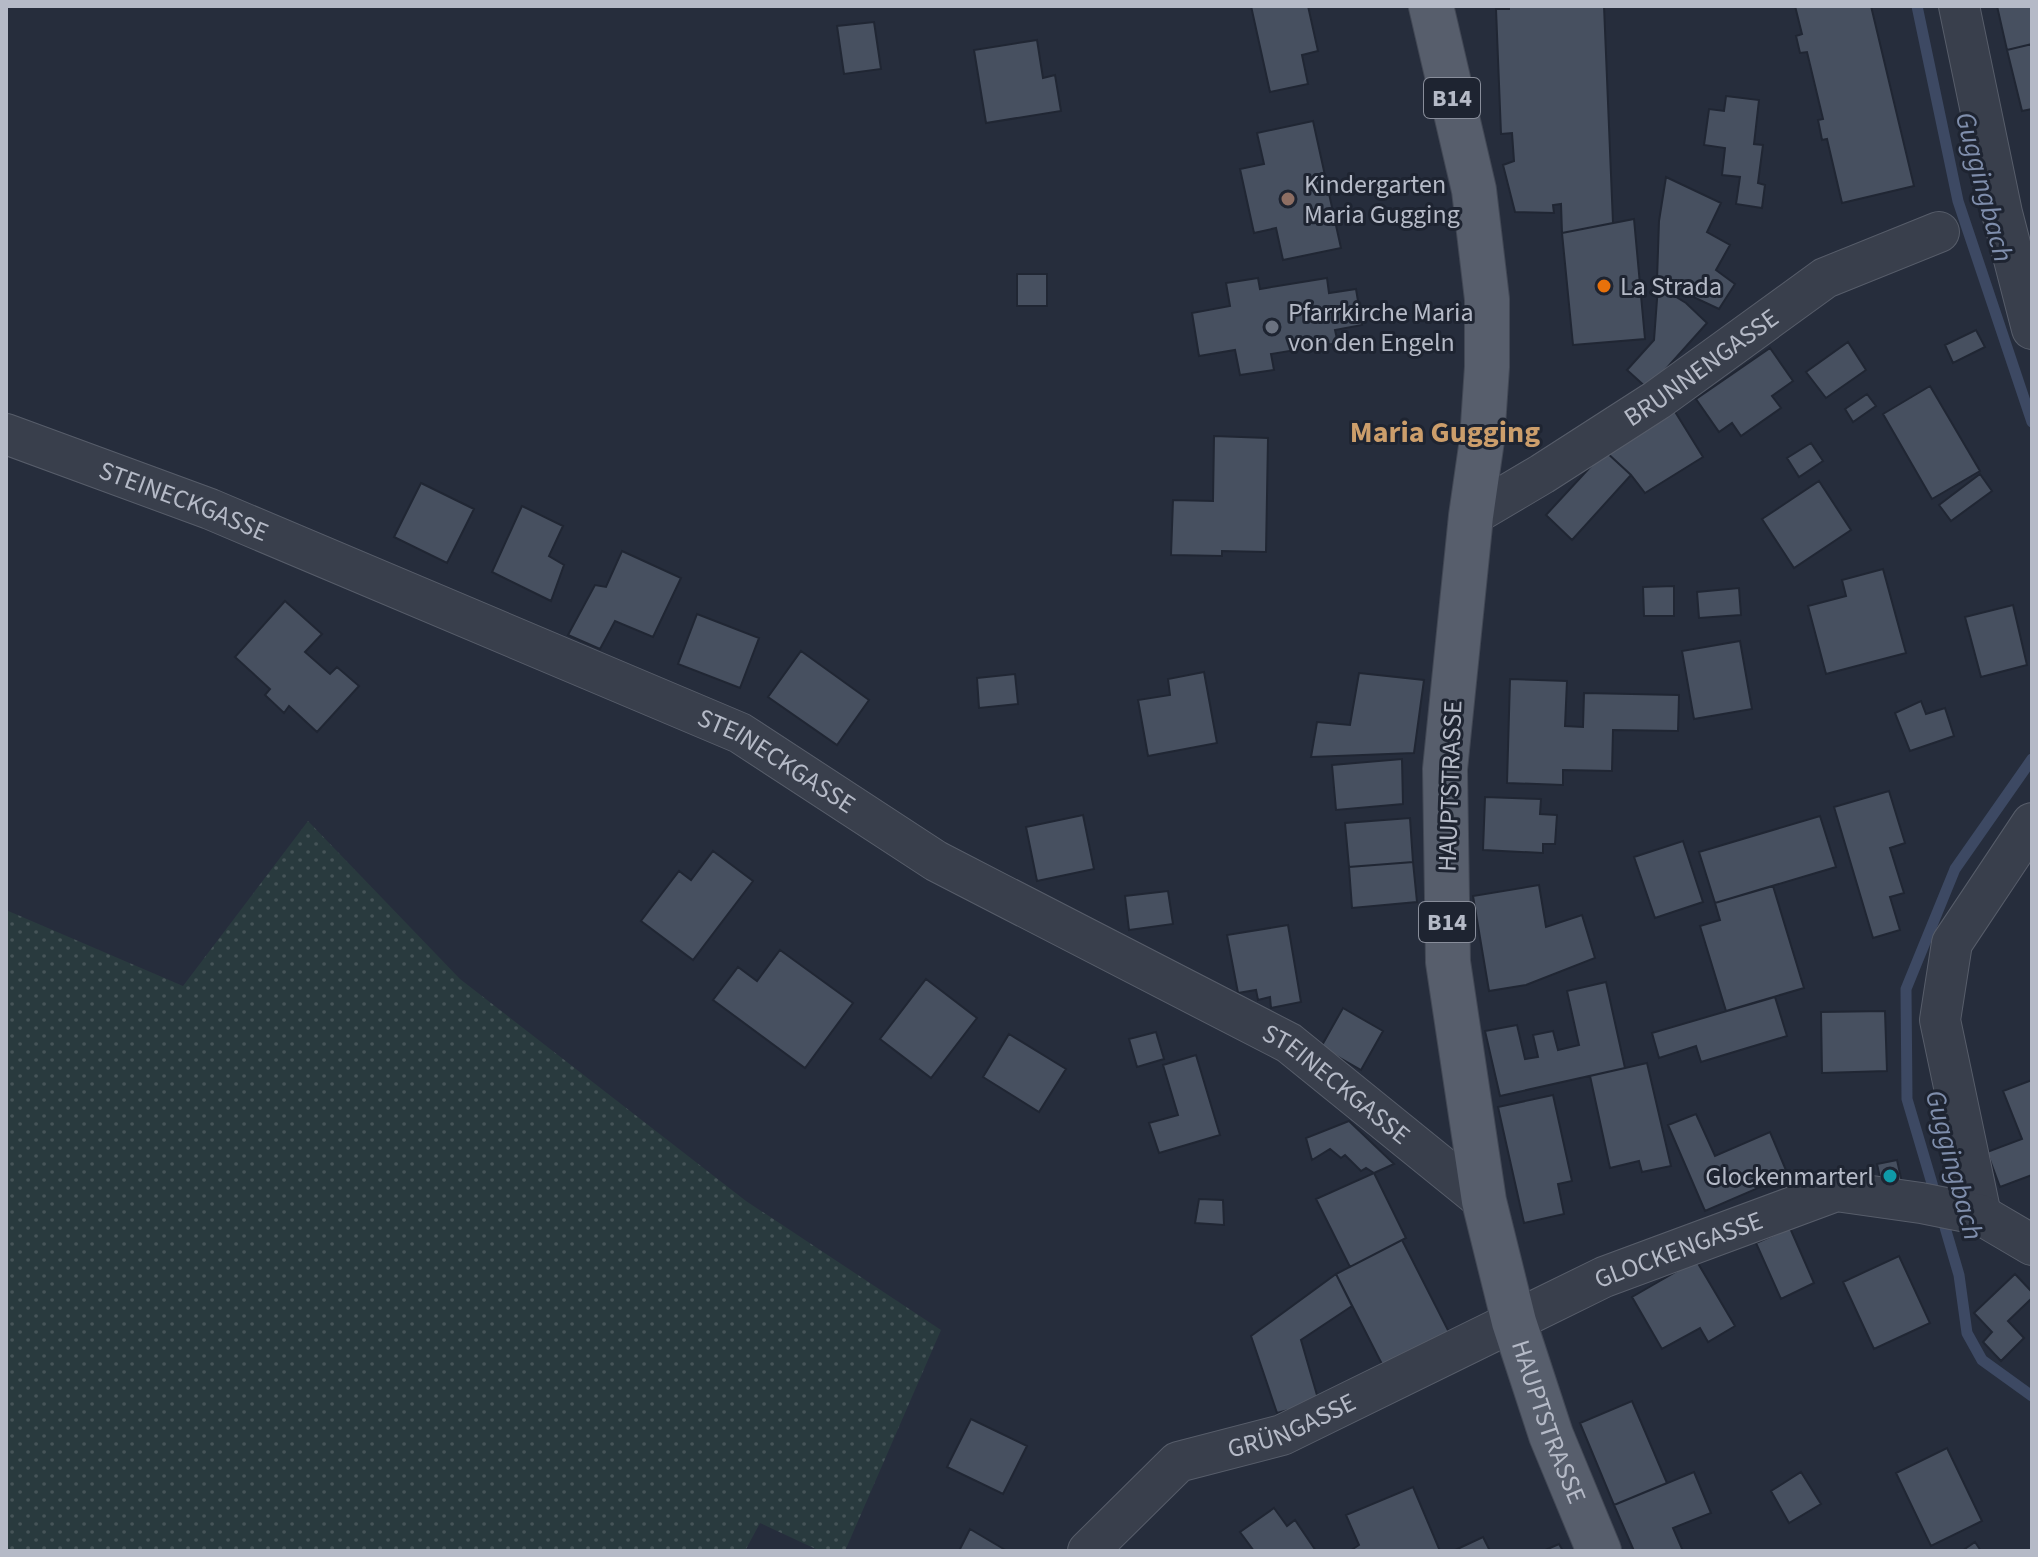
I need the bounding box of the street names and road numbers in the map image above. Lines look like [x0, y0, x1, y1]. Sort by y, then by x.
road number: B14 [1424, 78, 1480, 118]
street label: BRUNNENGASSE [1616, 299, 1786, 435]
street label: STEINECKGASSE [94, 451, 274, 550]
street label: STEINECKGASSE [692, 699, 863, 822]
street label: HAUPTSTRASSE [1429, 700, 1471, 872]
road number: B14 [1419, 902, 1475, 942]
street label: STEINECKGASSE [1256, 1014, 1418, 1153]
street label: GLOCKENGASSE [1588, 1201, 1768, 1298]
street label: HAUPTSTRASSE [1503, 1335, 1596, 1509]
street label: GRÜNGASSE [1223, 1383, 1362, 1467]

